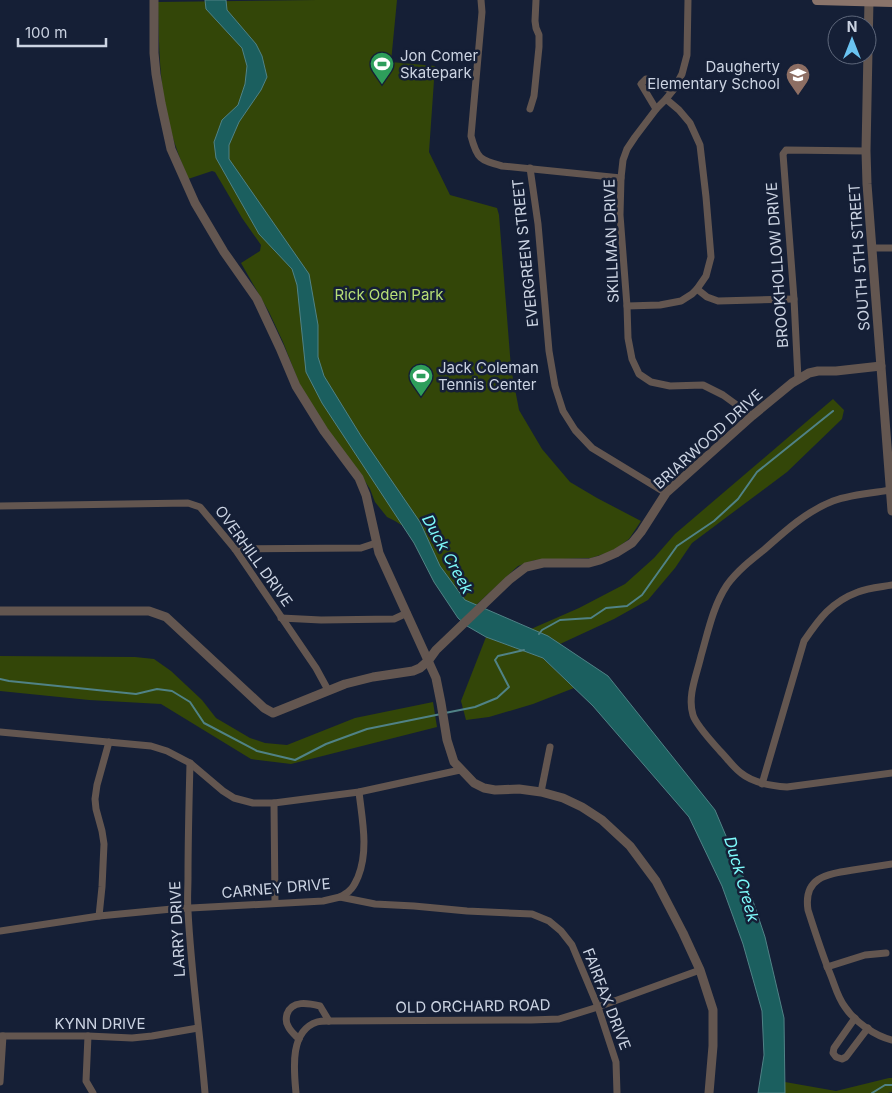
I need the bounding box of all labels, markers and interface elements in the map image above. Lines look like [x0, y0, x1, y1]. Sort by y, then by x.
scale bar [18, 15, 105, 47]
north arrow [827, 15, 877, 65]
text: N [847, 18, 857, 35]
text: 100 m [25, 23, 67, 42]
place label: Jon Comer Skatepark [400, 46, 478, 82]
sports icon: Jon Comer Skatepark [369, 51, 395, 85]
place label: Daugherty Elementary School [647, 57, 781, 93]
school or university icon: Daugherty Elementary School [785, 62, 811, 96]
street label: EVERGREEN STREET [508, 178, 542, 328]
street label: SKILLMAN DRIVE [599, 179, 623, 303]
street label: BROOKHOLLOW DRIVE [762, 182, 792, 348]
street label: SOUTH 5TH STREET [844, 182, 874, 332]
park label: Rick Oden Park [335, 285, 444, 304]
place label: Jack Coleman Tennis Center [438, 358, 539, 394]
sports icon: Jack Coleman Tennis Center [408, 363, 434, 397]
street label: BRIARWOOD DRIVE [650, 385, 766, 493]
street label: OVERHILL DRIVE [211, 502, 297, 610]
water label: Duck Creek [418, 511, 478, 598]
water label: Duck Creek [720, 834, 764, 924]
street label: CARNEY DRIVE [221, 874, 331, 902]
street label: LARRY DRIVE [165, 881, 189, 977]
street label: FAIRFAX DRIVE [579, 945, 635, 1053]
street label: OLD ORCHARD ROAD [395, 995, 551, 1017]
street label: KYNN DRIVE [55, 1014, 145, 1033]

